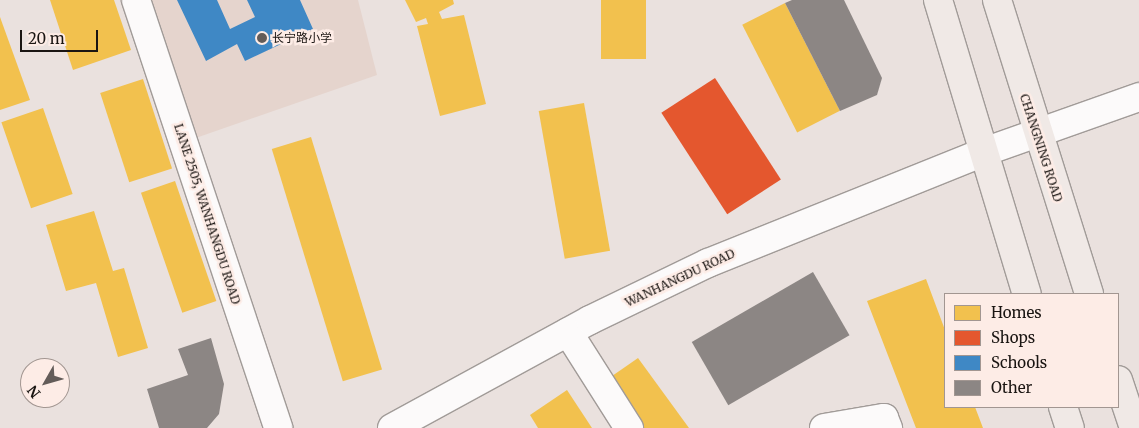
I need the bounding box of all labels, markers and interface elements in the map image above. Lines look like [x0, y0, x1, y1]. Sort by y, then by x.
scale bar [22, 20, 100, 52]
text: 20 m [28, 29, 65, 48]
place label: 长宁路小学 [272, 31, 332, 45]
marker: 长宁路小学 [256, 32, 268, 44]
street label: CHANGNING ROAD [1017, 92, 1065, 204]
street label: LANE 2505, WANHANGDU ROAD [171, 122, 243, 306]
street label: WANHANGDU ROAD [623, 246, 737, 310]
legend [944, 293, 1119, 408]
text: Homes [991, 303, 1042, 322]
text: Shops [991, 328, 1035, 347]
text: Schools [991, 353, 1047, 372]
north arrow [20, 358, 70, 408]
text: Other [991, 378, 1032, 397]
text: N [23, 382, 44, 402]

